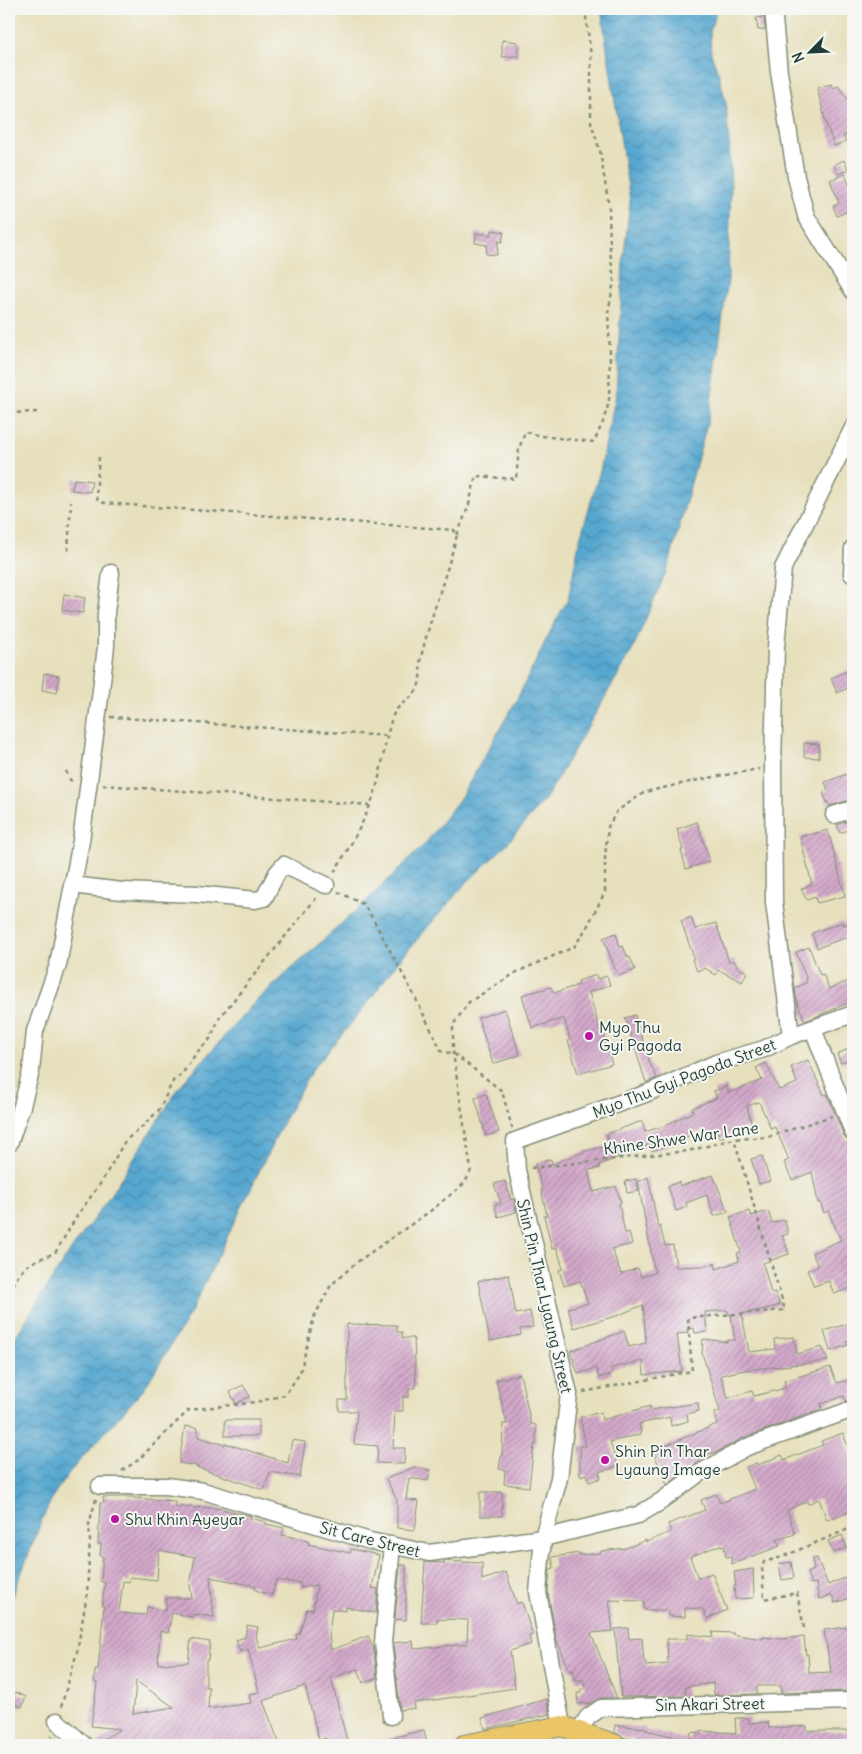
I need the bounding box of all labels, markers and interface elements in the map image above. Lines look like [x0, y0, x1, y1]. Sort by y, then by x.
north arrow [784, 28, 834, 78]
text: N [788, 49, 808, 65]
place label: Myo Thu Gyi Pagoda [599, 1017, 682, 1055]
marker: Myo Thu Gyi Pagoda [583, 1030, 595, 1042]
street label: Myo Thu Gyi Pagoda Street [590, 1034, 779, 1122]
street label: Khine Shwe War Lane [602, 1117, 760, 1159]
street label: Shin Pin Thar Lyaung Street [513, 1197, 577, 1396]
place label: Shin Pin Thar Lyaung Image [615, 1441, 721, 1479]
marker: Shin Pin Thar Lyaung Image [599, 1454, 611, 1466]
place label: Shu Khin Ayeyar [125, 1509, 245, 1529]
marker: Shu Khin Ayeyar [109, 1513, 121, 1525]
street label: Sit Care Street [318, 1517, 423, 1561]
street label: Sin Akari Street [655, 1693, 766, 1715]

